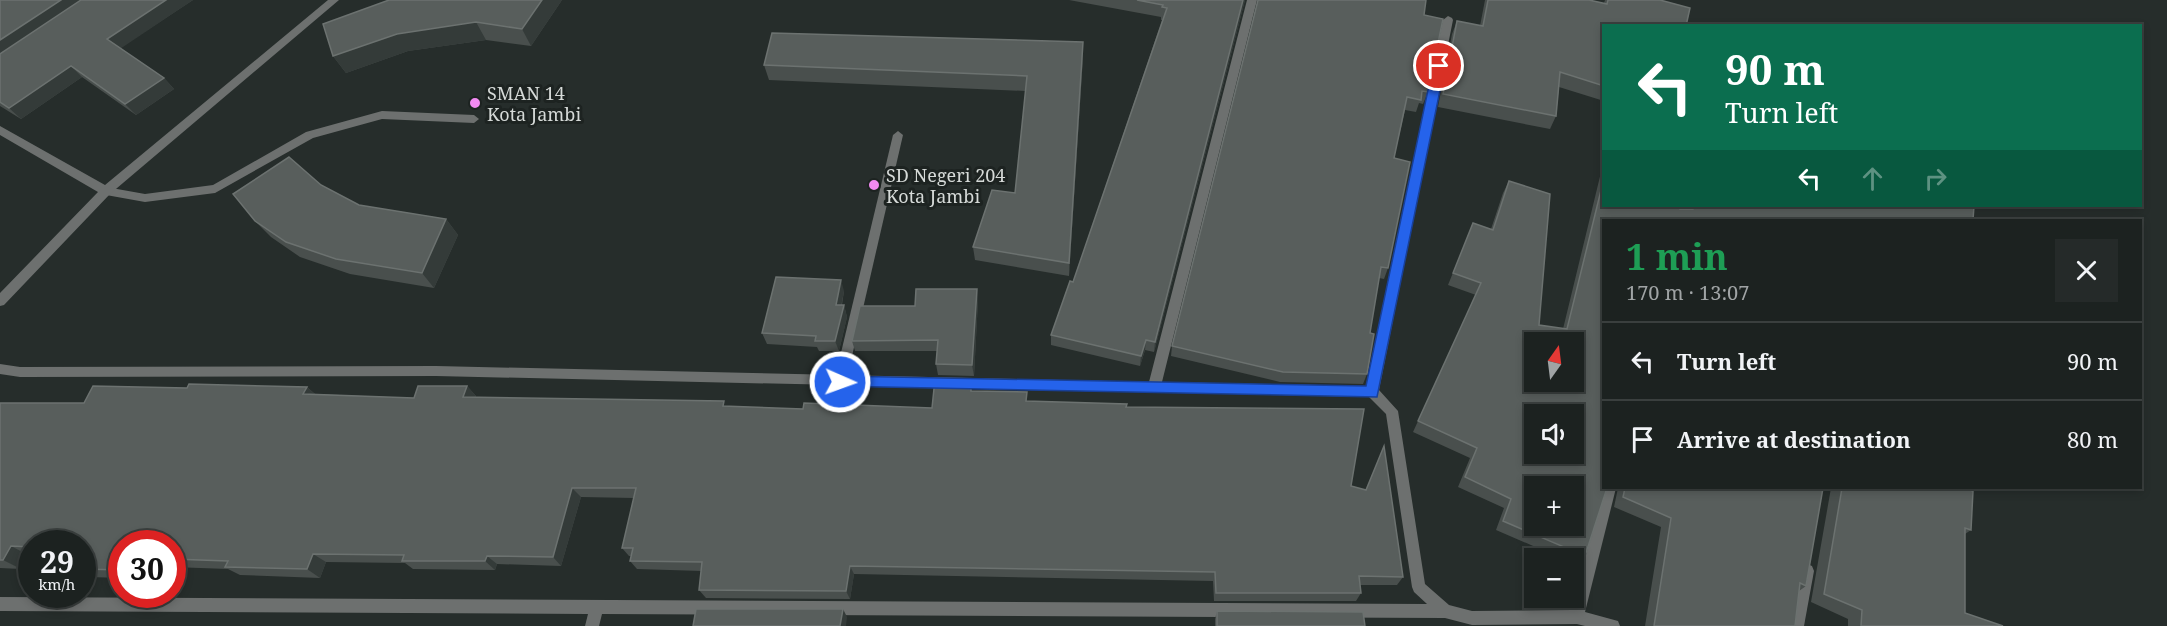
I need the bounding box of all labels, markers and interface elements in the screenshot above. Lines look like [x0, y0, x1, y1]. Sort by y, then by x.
pin [1413, 40, 1464, 91]
text: 90 m [1725, 40, 1825, 97]
icon: left [1626, 48, 1704, 126]
icon: arrive [1422, 49, 1455, 82]
place label: SMAN 14 Kota Jambi [487, 81, 581, 126]
text: Turn left [1725, 94, 1838, 131]
marker: SMAN 14 Kota Jambi [468, 96, 482, 110]
icon: left [1793, 162, 1826, 195]
icon: ahead [1856, 162, 1889, 195]
icon: right [1919, 162, 1952, 195]
place label: SD Negeri 204 Kota Jambi [886, 163, 1005, 208]
marker: SD Negeri 204 Kota Jambi [867, 178, 881, 192]
text: 1 min [1626, 232, 1728, 281]
button: close [2055, 239, 2118, 302]
text: 170 m · 13:07 [1626, 279, 1749, 306]
north arrow [1524, 332, 1584, 392]
map controls [1524, 332, 1584, 608]
icon: left [1626, 345, 1659, 378]
text: Turn left [1677, 346, 1776, 376]
text: 90 m [2067, 346, 2118, 376]
position arrow [808, 350, 872, 414]
button: sound [1524, 404, 1584, 464]
icon: arrive [1626, 423, 1659, 456]
text: Arrive at destination [1677, 424, 1911, 454]
text: 80 m [2067, 424, 2118, 454]
button: + [1524, 476, 1584, 536]
speed limit sign: 30 [108, 530, 186, 608]
text: 29 [40, 541, 74, 582]
button: − [1524, 548, 1584, 608]
text: km/h [39, 574, 75, 594]

